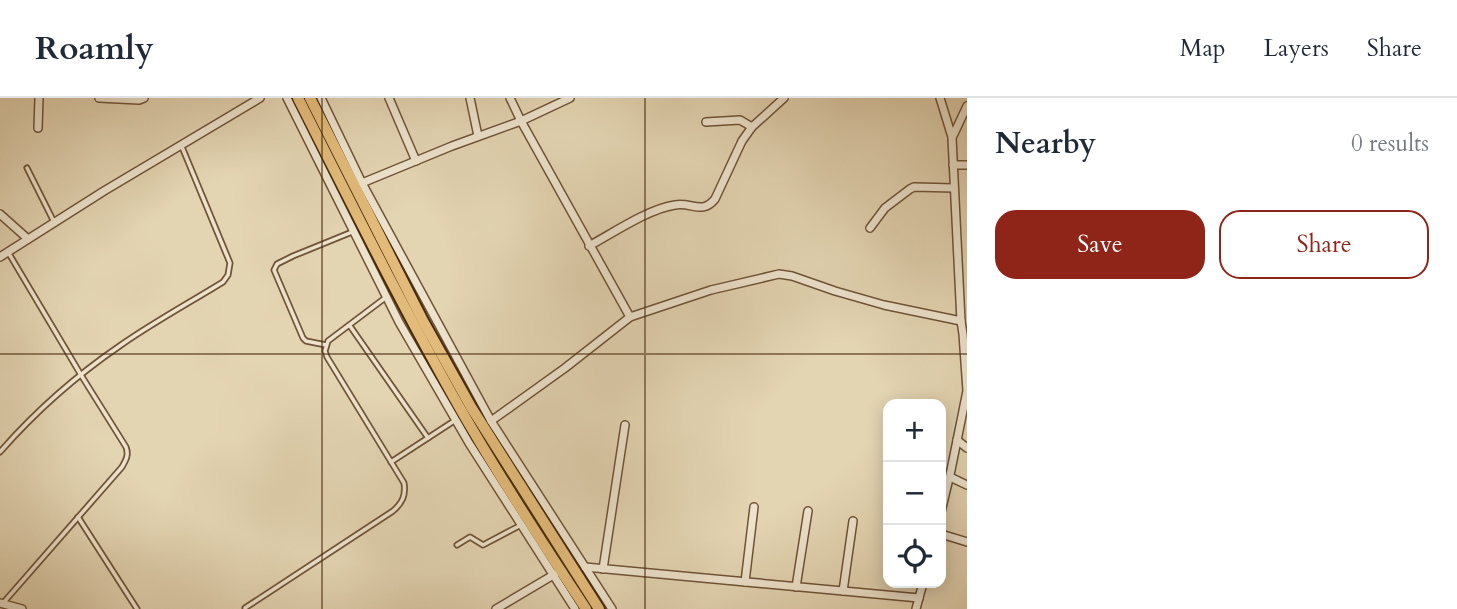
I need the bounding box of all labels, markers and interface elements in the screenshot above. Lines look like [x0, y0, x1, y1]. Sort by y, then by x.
text: Roamly [35, 26, 154, 71]
text: Map [1180, 32, 1226, 65]
text: Layers [1264, 32, 1329, 65]
text: Share [1367, 32, 1422, 65]
text: Nearby [995, 123, 1096, 164]
text: 0 results [1351, 128, 1429, 159]
button: Save [995, 210, 1205, 279]
button: Share [1219, 210, 1429, 279]
map controls [883, 399, 946, 588]
button: + [883, 399, 946, 462]
button: − [883, 462, 946, 525]
button: locate [883, 525, 946, 588]

